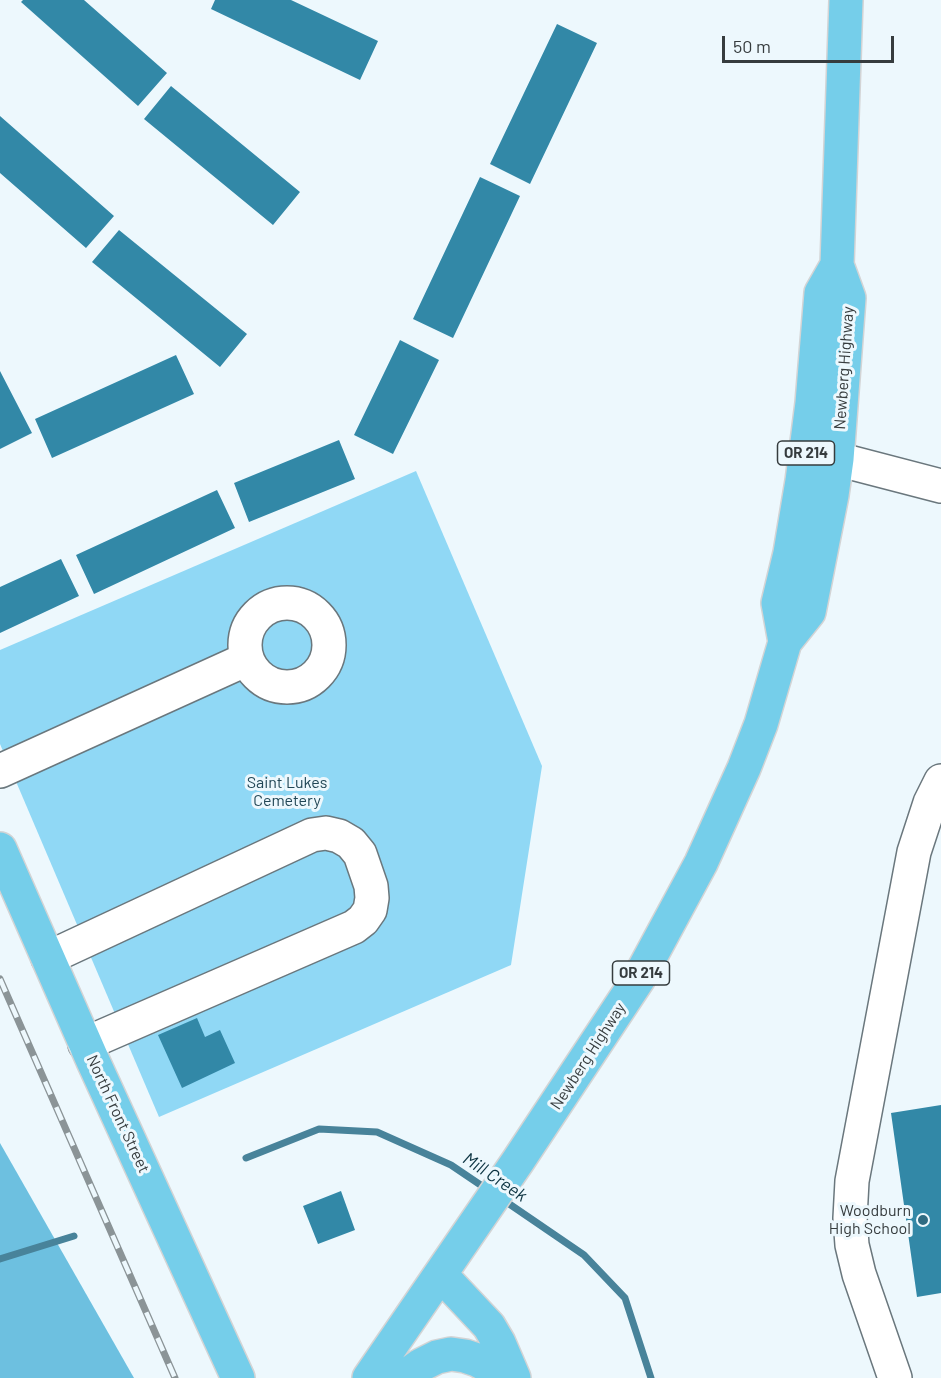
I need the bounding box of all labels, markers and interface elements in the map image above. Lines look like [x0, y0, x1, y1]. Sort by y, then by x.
scale bar [725, 24, 898, 62]
text: 50 m [733, 35, 771, 57]
street label: Newberg Highway [830, 306, 858, 430]
road number: OR 214 [778, 441, 834, 465]
park label: Saint Lukes Cemetery [247, 773, 327, 811]
road number: OR 214 [612, 961, 670, 985]
street label: Newberg Highway [546, 999, 630, 1113]
street label: North Front Street [82, 1052, 154, 1176]
water label: Mill Creek [459, 1148, 531, 1206]
place label: Woodburn High School [829, 1201, 911, 1239]
marker: Woodburn High School [916, 1213, 930, 1227]

